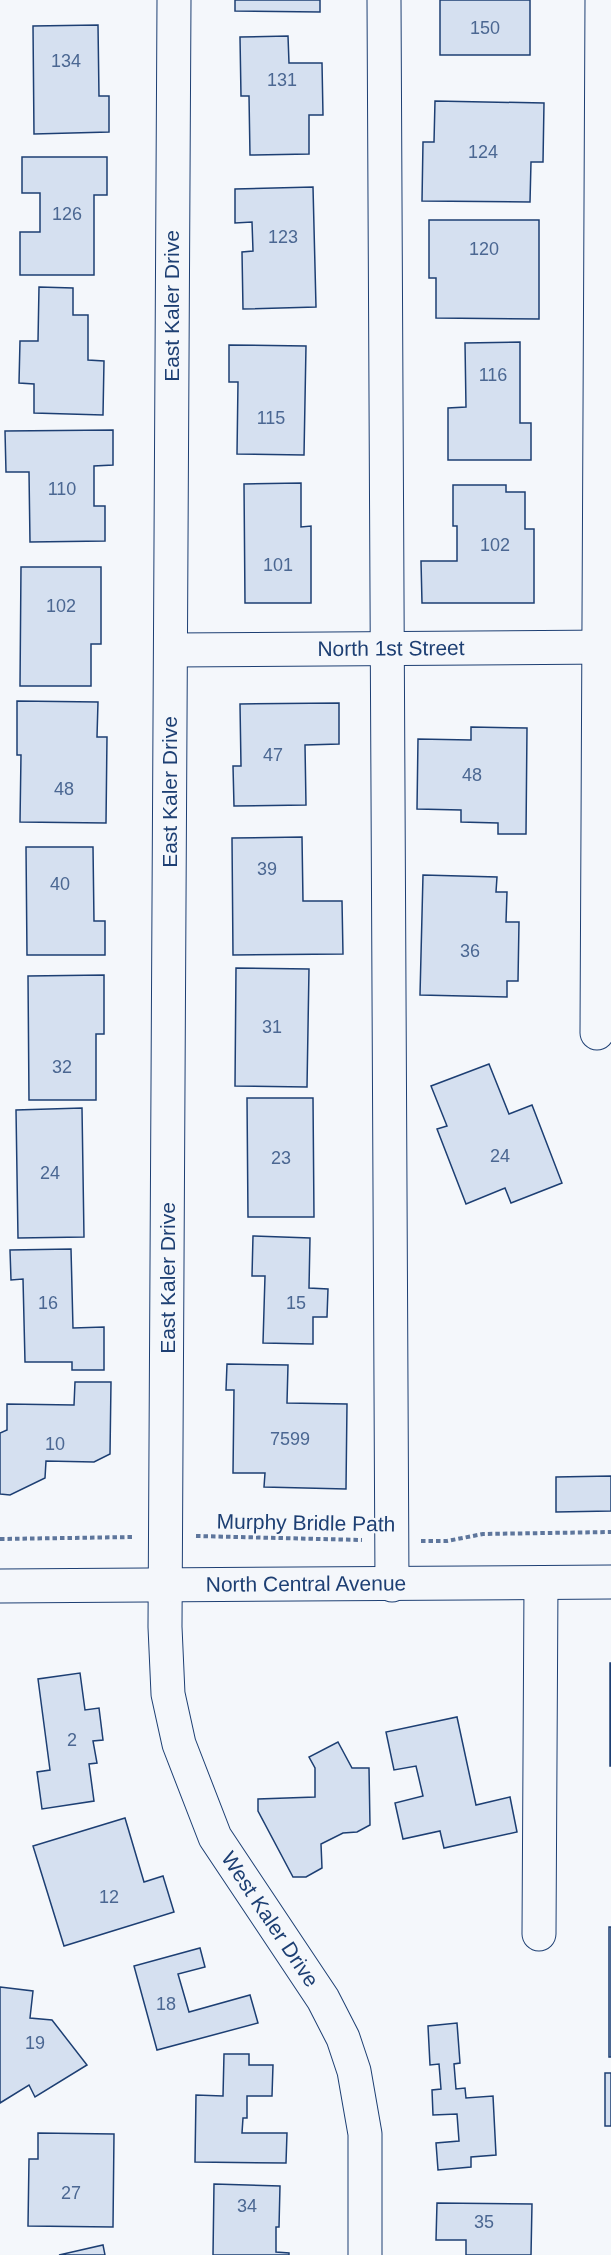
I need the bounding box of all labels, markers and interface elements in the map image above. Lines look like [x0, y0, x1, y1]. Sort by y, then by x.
house number: 150 [470, 18, 500, 38]
house number: 134 [51, 51, 81, 71]
house number: 131 [267, 70, 297, 90]
house number: 124 [468, 142, 498, 162]
house number: 126 [52, 204, 82, 224]
house number: 123 [268, 227, 298, 247]
street label: East Kaler Drive [160, 230, 183, 382]
house number: 120 [469, 239, 499, 259]
house number: 116 [479, 365, 507, 385]
house number: 115 [257, 408, 285, 428]
house number: 110 [48, 479, 76, 499]
house number: 102 [480, 535, 510, 555]
house number: 101 [263, 555, 293, 575]
house number: 102 [46, 596, 76, 616]
street label: North 1st Street [317, 636, 465, 660]
street label: East Kaler Drive [158, 716, 181, 868]
house number: 47 [263, 745, 283, 765]
house number: 48 [462, 765, 482, 785]
house number: 48 [54, 779, 74, 799]
house number: 39 [257, 859, 277, 879]
house number: 40 [50, 874, 70, 894]
house number: 36 [460, 941, 480, 961]
house number: 31 [262, 1017, 282, 1037]
house number: 32 [52, 1057, 72, 1077]
house number: 24 [490, 1146, 510, 1166]
house number: 23 [271, 1148, 291, 1168]
house number: 24 [40, 1163, 60, 1183]
street label: East Kaler Drive [156, 1202, 179, 1354]
house number: 16 [38, 1293, 58, 1313]
house number: 15 [286, 1293, 306, 1313]
house number: 7599 [270, 1429, 310, 1449]
house number: 10 [45, 1434, 65, 1454]
street label: Murphy Bridle Path [217, 1509, 395, 1536]
street label: North Central Avenue [206, 1571, 406, 1596]
house number: 2 [67, 1730, 77, 1750]
street label: West Kaler Drive [217, 1847, 324, 1991]
house number: 12 [99, 1887, 119, 1907]
house number: 18 [156, 1994, 176, 2014]
house number: 19 [25, 2033, 45, 2053]
house number: 27 [61, 2183, 81, 2203]
house number: 34 [237, 2196, 257, 2216]
house number: 35 [474, 2212, 494, 2232]

